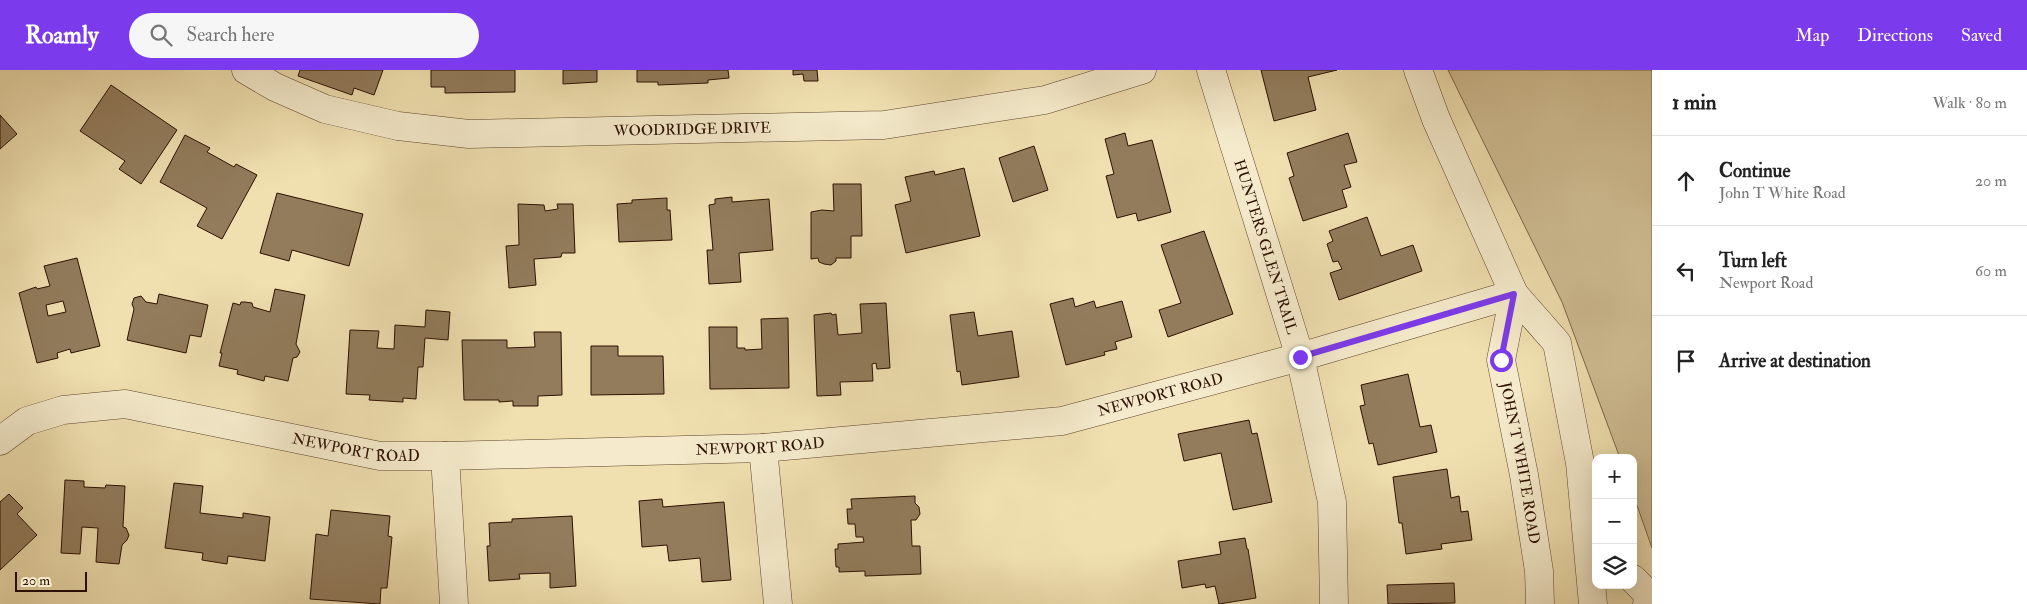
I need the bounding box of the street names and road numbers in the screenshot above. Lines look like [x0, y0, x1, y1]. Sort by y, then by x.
street label: WOODRIDGE DRIVE [613, 118, 771, 140]
street label: HUNTERS GLEN TRAIL [1230, 157, 1302, 336]
street label: NEWPORT ROAD [1096, 369, 1225, 420]
street label: JOHN T WHITE ROAD [1495, 379, 1544, 545]
street label: NEWPORT ROAD [291, 429, 420, 466]
street label: NEWPORT ROAD [695, 433, 825, 459]

